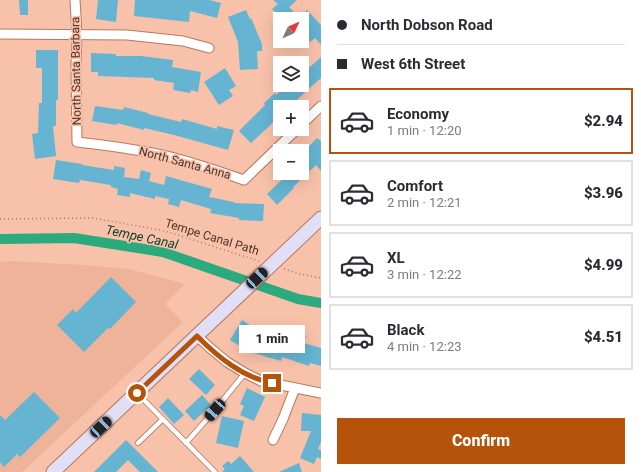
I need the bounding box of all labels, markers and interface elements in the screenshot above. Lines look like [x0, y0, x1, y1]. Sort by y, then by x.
north arrow [273, 12, 309, 48]
map controls [273, 12, 309, 180]
text: North Dobson Road [361, 16, 493, 34]
street label: North Santa Barbara [68, 17, 84, 125]
text: West 6th Street [361, 55, 465, 73]
button: layers [273, 56, 309, 92]
button: + [273, 100, 309, 136]
icon: car [339, 103, 375, 139]
text: Economy [387, 105, 449, 123]
text: $2.94 [584, 112, 623, 130]
text: 1 min · 12:20 [387, 123, 462, 138]
street label: North Santa Anna [138, 144, 232, 182]
button: − [273, 144, 309, 180]
icon: car [339, 175, 375, 211]
text: Comfort [387, 177, 443, 195]
text: $3.96 [584, 184, 623, 202]
text: 2 min · 12:21 [387, 195, 462, 210]
street label: Tempe Canal Path [163, 216, 261, 258]
water label: Tempe Canal [104, 222, 180, 252]
icon: car [339, 247, 375, 283]
text: XL [387, 249, 405, 267]
text: $4.99 [584, 256, 623, 274]
car [244, 265, 270, 291]
text: 3 min · 12:22 [387, 267, 462, 282]
icon: car [339, 319, 375, 355]
text: Black [387, 321, 424, 339]
callout: 1 min [239, 325, 305, 353]
text: $4.51 [584, 328, 623, 346]
text: 1 min [256, 331, 288, 346]
text: 4 min · 12:23 [387, 339, 462, 354]
route end [263, 374, 281, 392]
route start [128, 384, 146, 402]
car [203, 397, 227, 423]
car [88, 414, 114, 440]
button: Confirm [337, 418, 625, 464]

